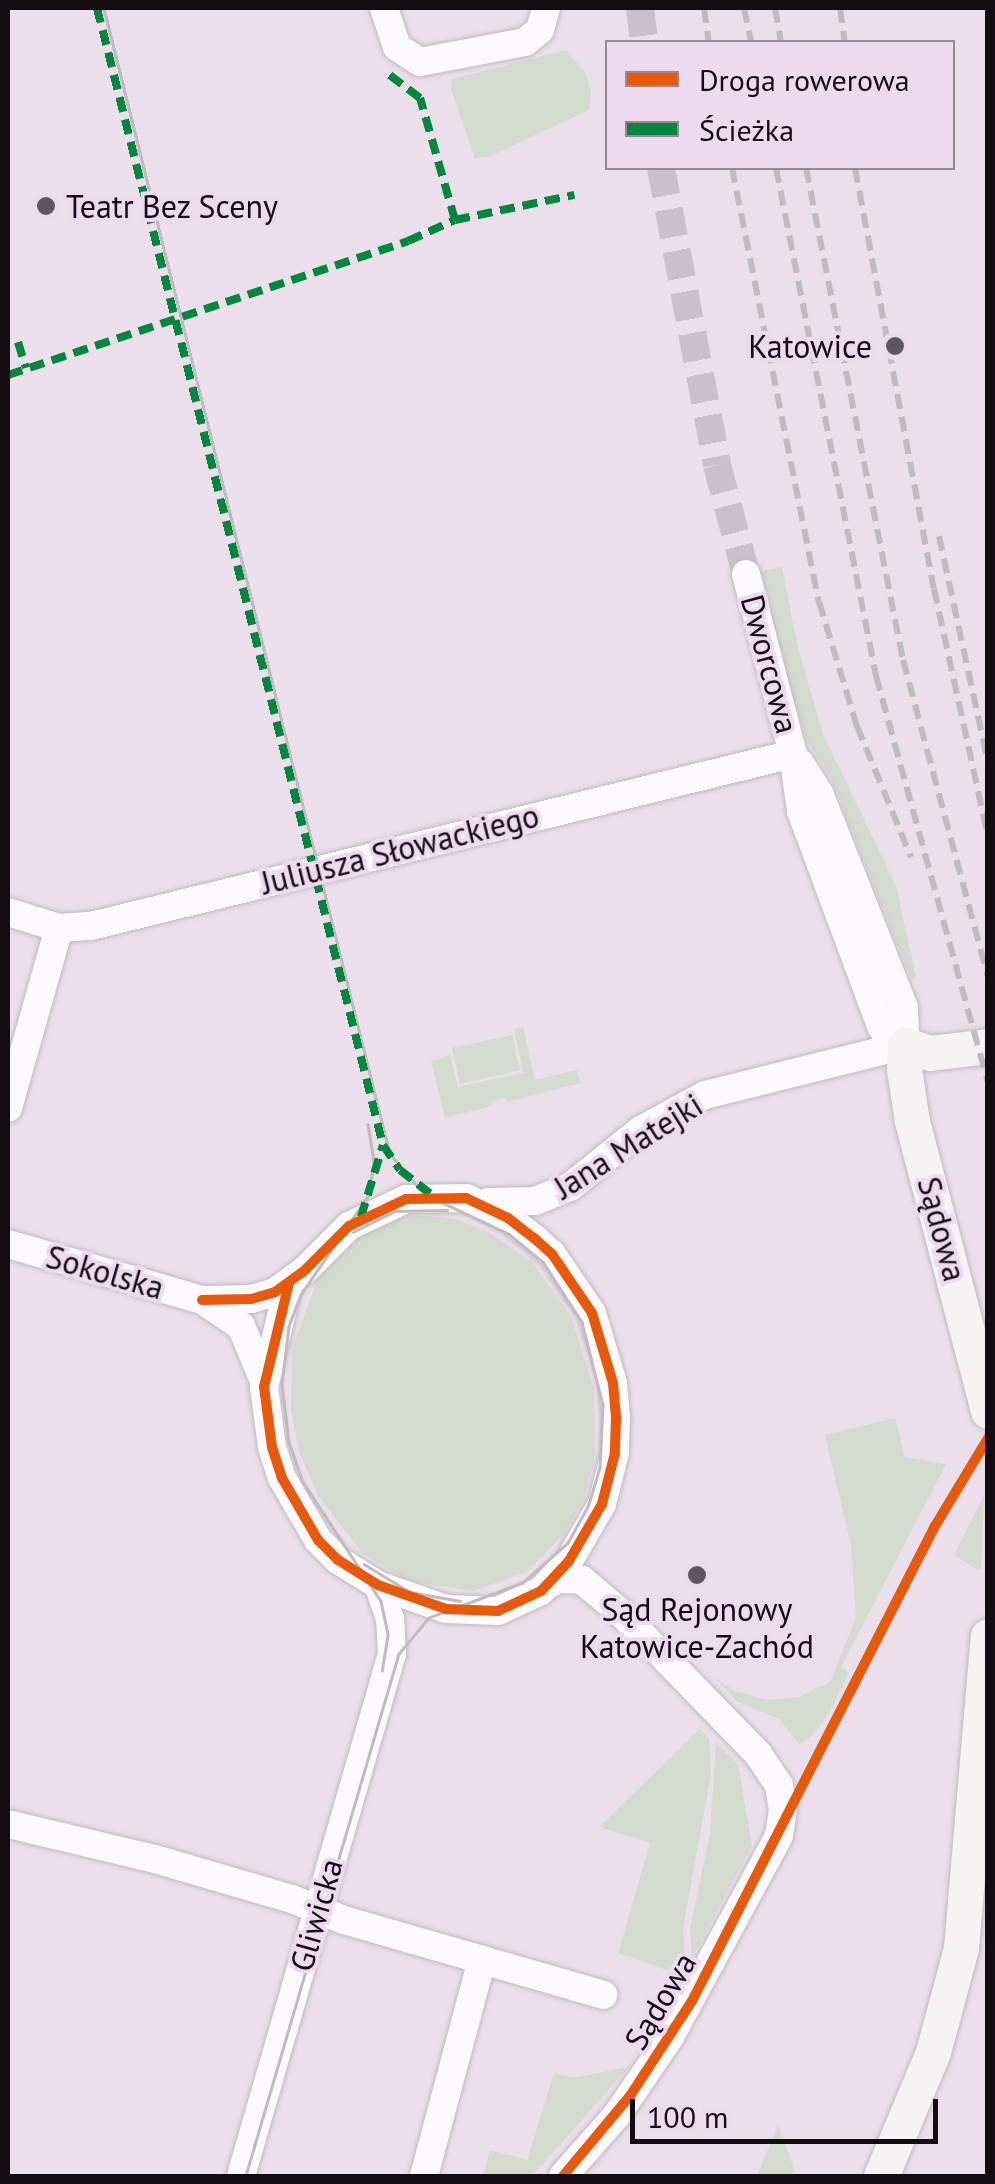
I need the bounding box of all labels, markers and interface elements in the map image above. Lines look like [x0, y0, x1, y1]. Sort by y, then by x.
legend [605, 40, 955, 170]
text: Droga rowerowa [699, 60, 910, 99]
text: Ścieżka [699, 110, 794, 149]
place label: Teatr Bez Sceny [66, 187, 279, 225]
marker: Teatr Bez Sceny [35, 195, 57, 217]
place label: Katowice [748, 327, 872, 365]
marker: Katowice [882, 333, 908, 359]
street label: Dworcowa [733, 590, 807, 738]
street label: Juliusza Słowackiego [257, 796, 543, 902]
street label: Jana Matejki [547, 1085, 709, 1207]
street label: Sądowa [910, 1173, 974, 1285]
street label: Sokolska [42, 1237, 168, 1307]
marker: Sąd Rejonowy Katowice-Zachód [686, 1564, 708, 1586]
place label: Sąd Rejonowy Katowice-Zachód [580, 1591, 814, 1666]
street label: Gliwicka [282, 1854, 350, 1976]
street label: Sądowa [616, 1946, 704, 2056]
scale bar [635, 2079, 942, 2141]
text: 100 m [647, 2097, 728, 2136]

